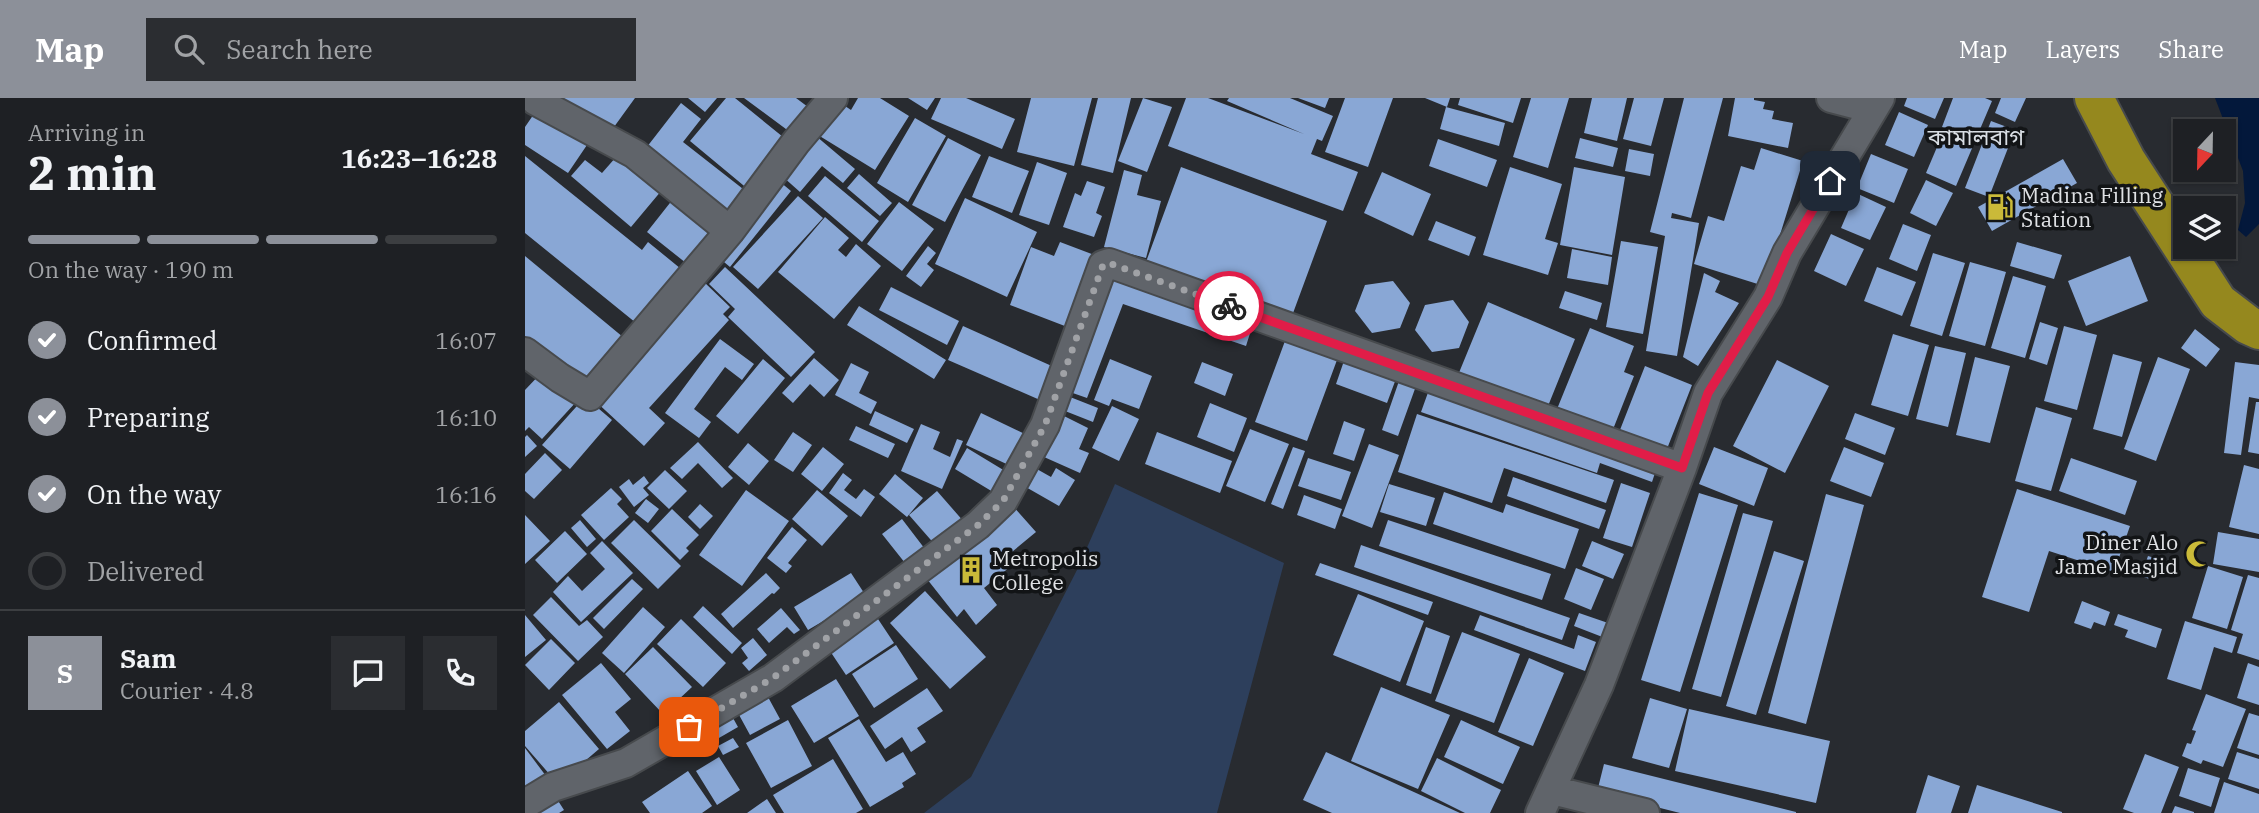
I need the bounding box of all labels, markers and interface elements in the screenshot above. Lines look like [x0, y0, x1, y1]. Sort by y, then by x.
search box [146, 18, 636, 81]
text: Map [35, 28, 104, 71]
icon: search [170, 30, 208, 68]
text: Search here [226, 32, 373, 66]
text: Map [1959, 33, 2007, 65]
text: Layers [2045, 33, 2120, 65]
text: Share [2158, 33, 2224, 65]
text: Arriving in [28, 117, 145, 147]
north arrow [2173, 119, 2237, 182]
map controls [2173, 119, 2236, 259]
district label: কামালবাগ [1927, 121, 2025, 151]
text: 16:23–16:28 [341, 141, 497, 175]
text: 2 min [28, 143, 157, 203]
pin [1800, 151, 1860, 211]
icon: home [1811, 162, 1849, 200]
place label: Madina Filling Station [2021, 181, 2164, 233]
fuel station icon: Madina Filling Station [1985, 192, 2015, 222]
button: layers [2173, 196, 2236, 259]
text: On the way · 190 m [28, 254, 234, 284]
courier [1194, 271, 1264, 341]
icon: bike [1210, 287, 1248, 325]
icon: check [28, 321, 66, 359]
text: Confirmed [87, 323, 218, 357]
text: 16:07 [435, 325, 497, 355]
icon: check [28, 398, 66, 436]
text: Preparing [87, 400, 209, 434]
text: 16:10 [435, 402, 497, 432]
icon: check [28, 475, 66, 513]
text: On the way [87, 477, 221, 511]
text: 16:16 [435, 479, 497, 509]
place label: Diner Alo Jame Masjid [2055, 528, 2178, 580]
mosque icon: Diner Alo Jame Masjid [2184, 539, 2214, 569]
place label: Metropolis College [992, 544, 1098, 596]
text: Delivered [87, 554, 204, 588]
building icon: Metropolis College [956, 555, 986, 585]
button: chat [331, 636, 405, 710]
button: phone [423, 636, 497, 710]
text: Sam [120, 641, 176, 675]
text: S [57, 656, 73, 690]
text: Courier · 4.8 [120, 675, 254, 705]
pin [659, 697, 719, 757]
icon: bag [670, 708, 708, 746]

